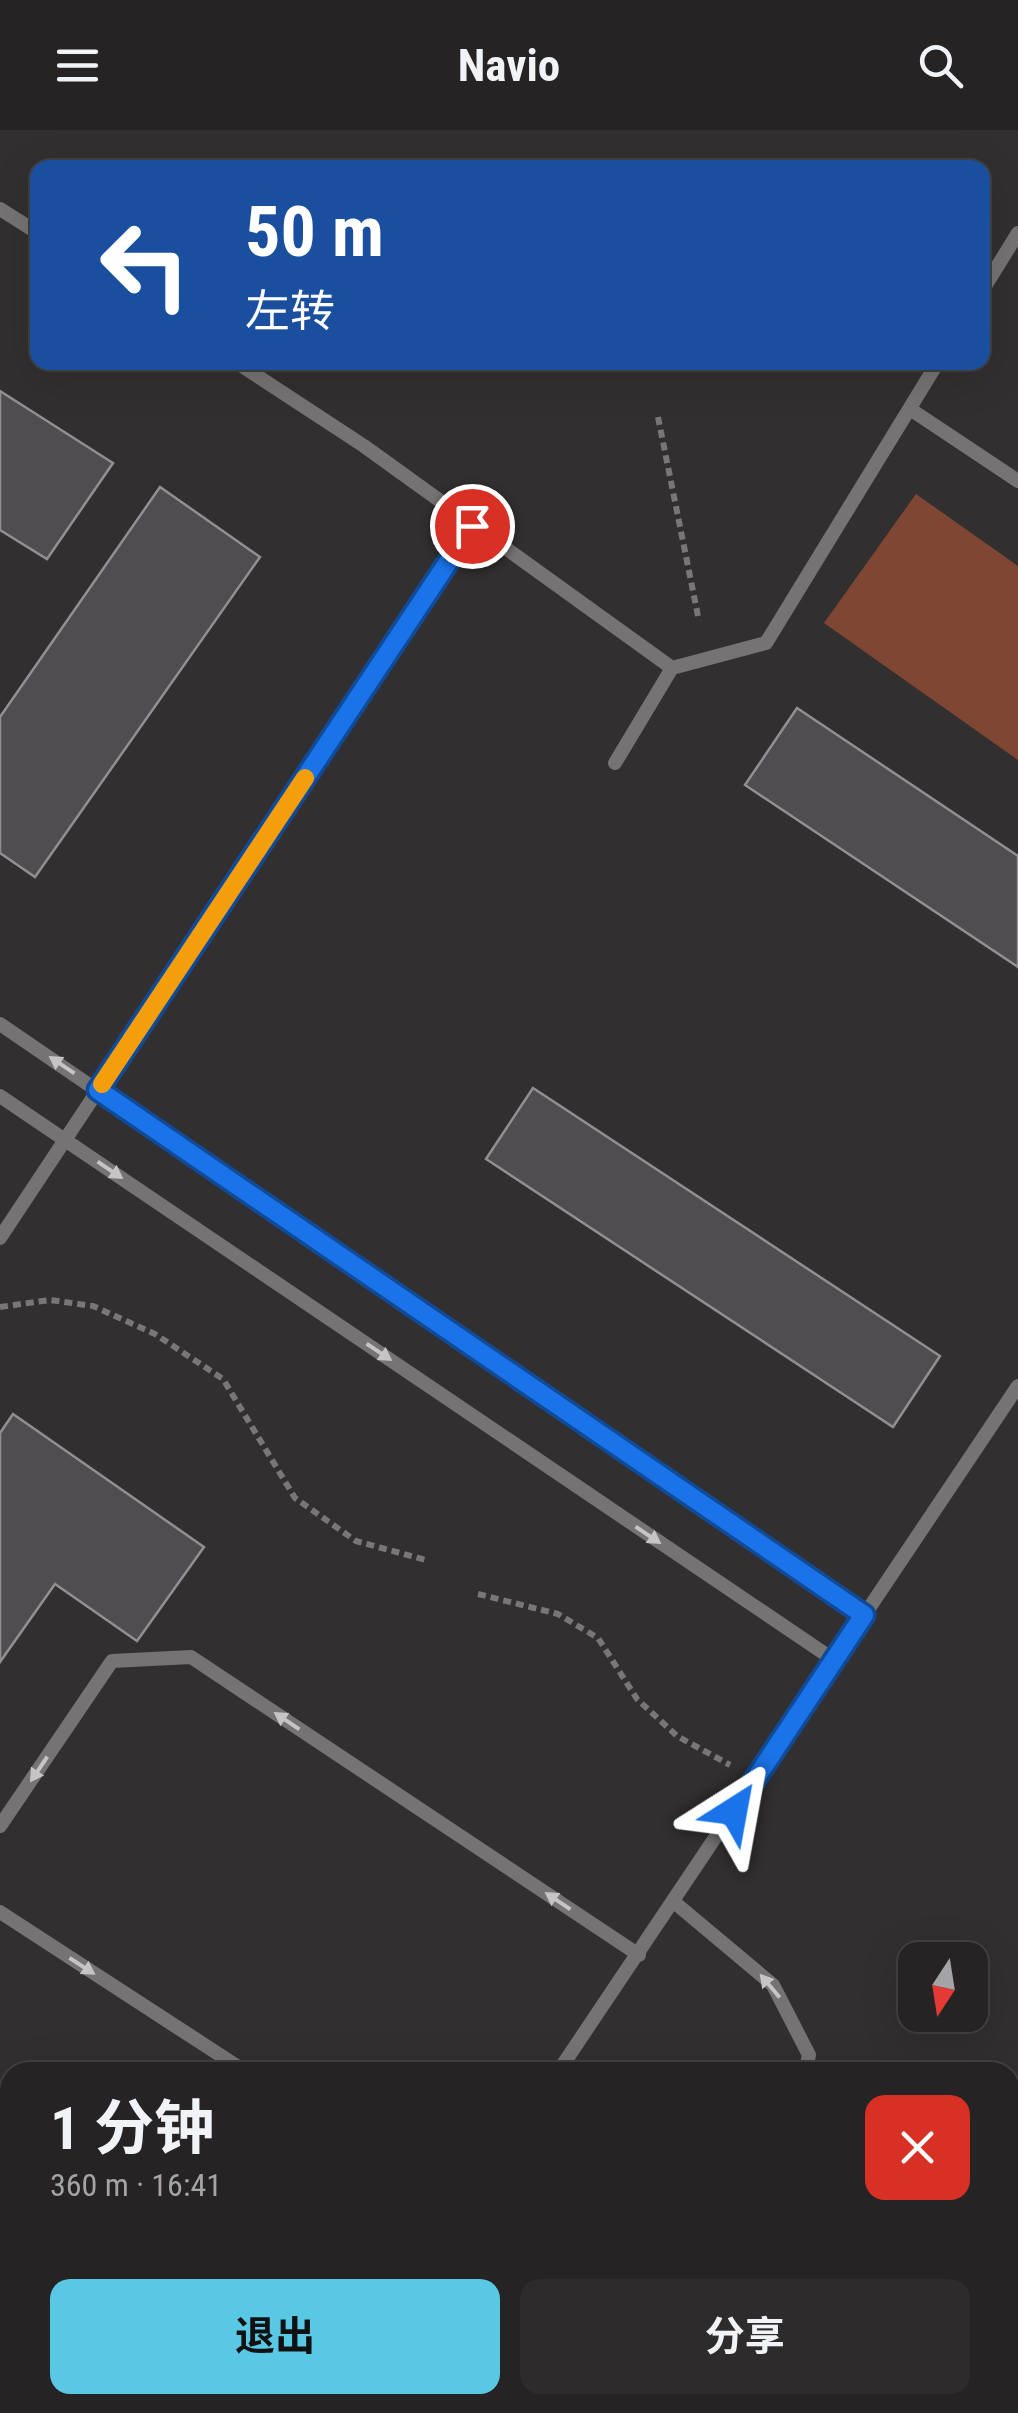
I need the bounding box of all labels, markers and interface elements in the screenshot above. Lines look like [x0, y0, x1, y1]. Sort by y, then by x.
icon: menu [50, 38, 105, 93]
icon: search [913, 38, 968, 93]
text: Navio [458, 39, 560, 92]
text: 50 m [245, 191, 384, 273]
icon: left [80, 200, 210, 330]
text: 左转 [245, 285, 335, 338]
pin [430, 484, 515, 569]
icon: arrive [445, 499, 500, 554]
one-way arrow [49, 1057, 76, 1075]
one-way arrow [96, 1161, 123, 1179]
one-way arrow [365, 1343, 392, 1361]
one-way arrow [634, 1525, 661, 1543]
one-way arrow [274, 1712, 301, 1731]
one-way arrow [30, 1756, 49, 1783]
position arrow [682, 1759, 786, 1863]
one-way arrow [545, 1892, 572, 1910]
north arrow [898, 1942, 988, 2032]
map controls [898, 1942, 988, 2032]
one-way arrow [68, 1956, 95, 1974]
one-way arrow [760, 1974, 781, 1999]
text: 1 分钟 [50, 2093, 214, 2164]
button: close [865, 2095, 970, 2200]
text: 360 m · 16:41 [50, 2166, 222, 2204]
button: 退出 [50, 2279, 500, 2394]
button: 分享 [520, 2279, 970, 2394]

